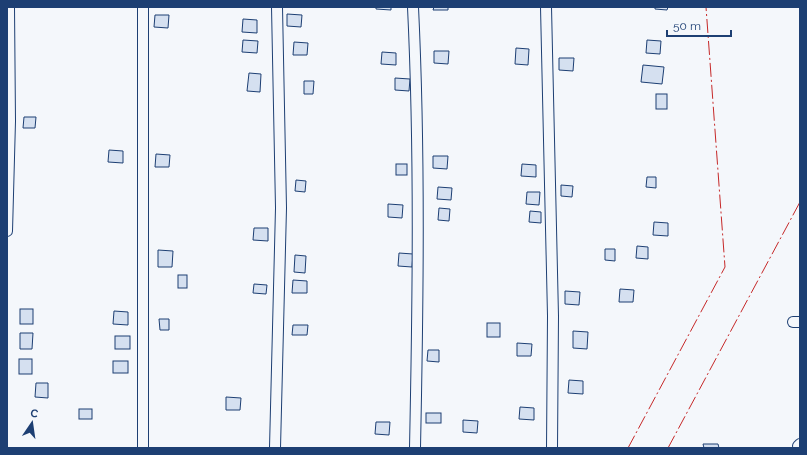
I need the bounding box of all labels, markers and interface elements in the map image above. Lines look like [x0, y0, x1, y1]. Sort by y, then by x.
scale bar [667, 12, 731, 38]
text: 50 m [673, 19, 701, 33]
north arrow [12, 403, 52, 443]
text: С [29, 407, 40, 421]

